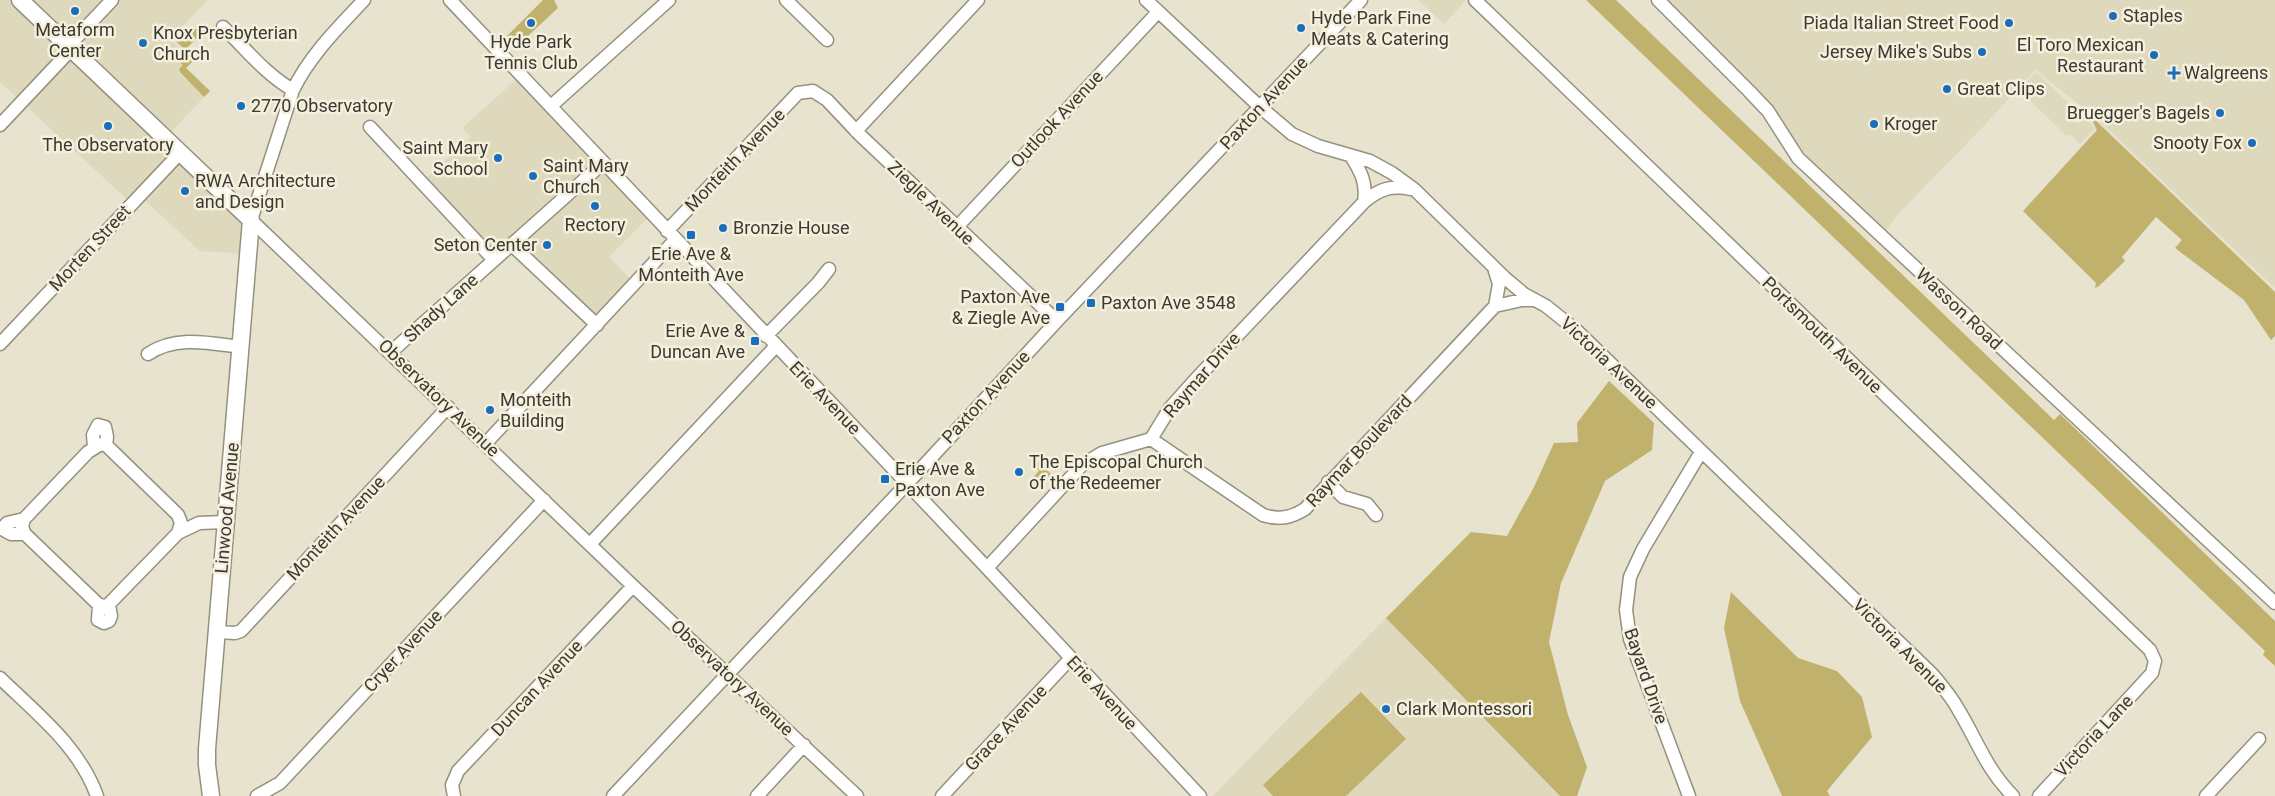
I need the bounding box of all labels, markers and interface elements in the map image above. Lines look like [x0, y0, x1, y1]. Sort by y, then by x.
marker: Metaform Center [69, 5, 81, 17]
place label: Staples [2123, 5, 2183, 26]
place label: Hyde Park Fine Meats & Catering [1311, 7, 1449, 49]
marker: Staples [2107, 10, 2119, 22]
place label: Piada Italian Street Food [1803, 12, 1999, 33]
marker: Hyde Park Tennis Club [525, 17, 537, 29]
marker: Piada Italian Street Food [2003, 17, 2015, 29]
place label: Metaform Center [35, 19, 115, 61]
place label: Knox Presbyterian Church [153, 22, 298, 64]
marker: Hyde Park Fine Meats & Catering [1295, 22, 1307, 34]
place label: Hyde Park Tennis Club [484, 31, 578, 73]
place label: El Toro Mexican Restaurant [2017, 34, 2144, 76]
marker: Knox Presbyterian Church [137, 37, 149, 49]
place label: Jersey Mike's Subs [1820, 41, 1972, 62]
marker: Jersey Mike's Subs [1976, 46, 1988, 58]
marker: El Toro Mexican Restaurant [2148, 49, 2160, 61]
street label: Paxton Avenue [1215, 52, 1312, 153]
place label: Walgreens [2184, 62, 2268, 83]
street label: Outlook Avenue [1006, 66, 1107, 172]
marker: Walgreens [2168, 67, 2180, 79]
place label: Great Clips [1957, 78, 2045, 99]
marker: Great Clips [1941, 83, 1953, 95]
place label: 2770 Observatory [251, 95, 393, 116]
marker: 2770 Observatory [235, 100, 247, 112]
place label: Bruegger's Bagels [2067, 102, 2210, 123]
street label: Monteith Avenue [680, 104, 789, 215]
marker: Bruegger's Bagels [2214, 107, 2226, 119]
place label: Kroger [1884, 113, 1937, 134]
marker: Kroger [1868, 118, 1880, 130]
marker: The Observatory [102, 120, 114, 132]
place label: Snooty Fox [2153, 132, 2242, 153]
place label: The Observatory [42, 134, 174, 155]
place label: Saint Mary School [403, 137, 488, 179]
marker: Snooty Fox [2246, 137, 2258, 149]
marker: Saint Mary School [492, 152, 504, 164]
place label: Saint Mary Church [543, 155, 629, 197]
street label: Ziegle Avenue [884, 156, 979, 249]
place label: RWA Architecture and Design [195, 170, 335, 212]
marker: Saint Mary Church [527, 170, 539, 182]
marker: RWA Architecture and Design [179, 185, 191, 197]
street label: Morten Street [44, 200, 135, 295]
marker: Rectory [589, 200, 601, 212]
place label: Rectory [565, 214, 626, 235]
place label: Bronzie House [733, 217, 850, 238]
marker: Bronzie House [717, 222, 729, 234]
marker: Erie Ave & Monteith Ave [685, 229, 697, 241]
place label: Seton Center [434, 234, 537, 255]
marker: Seton Center [541, 239, 553, 251]
place label: Erie Ave & Monteith Ave [638, 243, 744, 285]
street label: Wasson Road [1912, 263, 2007, 354]
street label: Shady Lane [399, 269, 482, 346]
street label: Portsmouth Avenue [1758, 272, 1887, 397]
place label: Paxton Ave & Ziegle Ave [952, 286, 1050, 328]
place label: Paxton Ave 3548 [1101, 292, 1236, 313]
marker: Paxton Ave 3548 [1085, 297, 1097, 309]
marker: Paxton Ave & Ziegle Ave [1054, 301, 1066, 313]
street label: Victoria Avenue [1557, 312, 1662, 413]
place label: Erie Ave & Duncan Ave [650, 320, 746, 362]
street label: Raymar Drive [1159, 328, 1244, 422]
street label: Observatory Avenue [374, 334, 504, 461]
marker: Erie Ave & Duncan Ave [749, 335, 761, 347]
street label: Paxton Avenue [937, 346, 1034, 447]
street label: Erie Avenue [785, 357, 865, 439]
place label: Monteith Building [500, 389, 572, 431]
street label: Raymar Boulevard [1301, 390, 1416, 511]
marker: Monteith Building [484, 404, 496, 416]
street label: Linwood Avenue [210, 442, 243, 574]
place label: The Episcopal Church of the Redeemer [1029, 451, 1203, 493]
place label: Erie Ave & Paxton Ave [895, 458, 985, 500]
marker: The Episcopal Church of the Redeemer [1013, 466, 1025, 478]
street label: Monteith Avenue [282, 471, 389, 584]
marker: Erie Ave & Paxton Ave [879, 473, 891, 485]
street label: Victoria Avenue [1849, 594, 1952, 697]
street label: Cryer Avenue [359, 605, 446, 696]
street label: Observatory Avenue [667, 615, 798, 740]
street label: Bayard Drive [1620, 625, 1673, 727]
street label: Duncan Avenue [487, 635, 587, 740]
street label: Erie Avenue [1063, 651, 1142, 734]
street label: Grace Avenue [960, 680, 1051, 775]
street label: Victoria Lane [2050, 690, 2137, 781]
place label: Clark Montessori [1396, 698, 1532, 719]
marker: Clark Montessori [1380, 703, 1392, 715]

